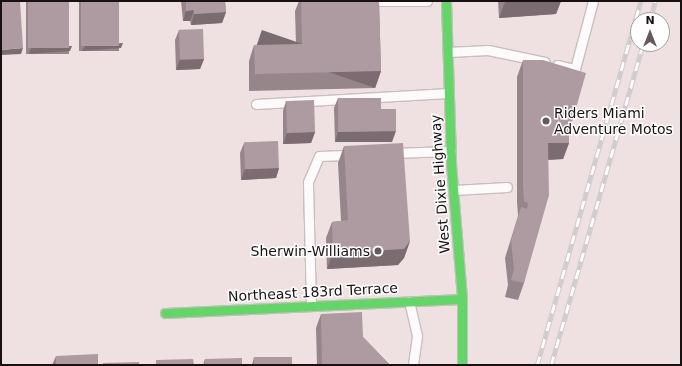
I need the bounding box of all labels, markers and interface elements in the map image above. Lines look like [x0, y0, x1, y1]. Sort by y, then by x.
north arrow [630, 12, 670, 52]
text: N [645, 14, 655, 27]
place label: Riders Miami Adventure Motos [554, 105, 673, 138]
street label: West Dixie Highway [427, 114, 453, 254]
marker: Riders Miami Adventure Motos [541, 116, 551, 126]
place label: Sherwin-Williams [251, 243, 370, 259]
marker: Sherwin-Williams [373, 246, 383, 256]
street label: Northeast 183rd Terrace [228, 279, 398, 305]

